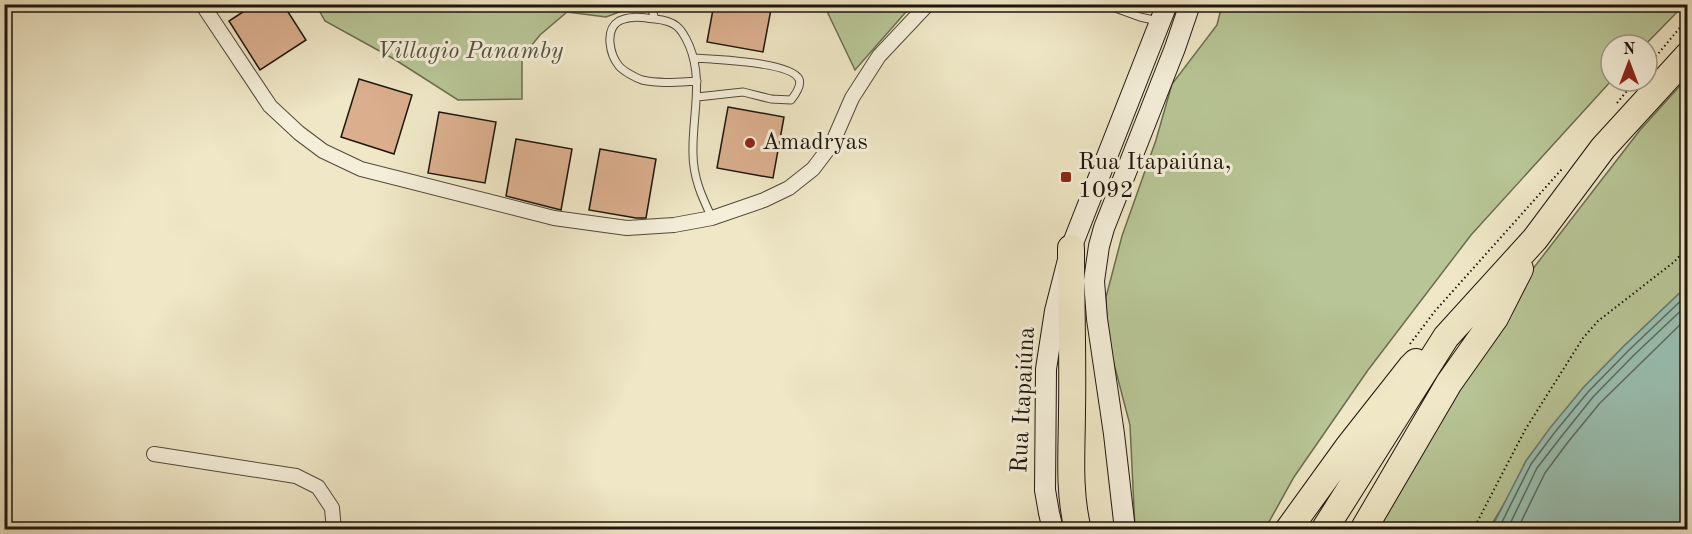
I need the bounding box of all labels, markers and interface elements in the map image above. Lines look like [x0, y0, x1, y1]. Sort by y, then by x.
north arrow [1599, 33, 1659, 93]
park label: Villagio Panamby [377, 40, 564, 64]
text: N [1623, 42, 1636, 58]
place label: Amadryas [762, 131, 868, 155]
marker: Amadryas [743, 136, 757, 150]
place label: Rua Itapaiúna, 1092 [1078, 151, 1231, 203]
marker: Rua Itapaiúna, 1092 [1059, 170, 1073, 184]
street label: Rua Itapaiúna [1008, 326, 1040, 474]

